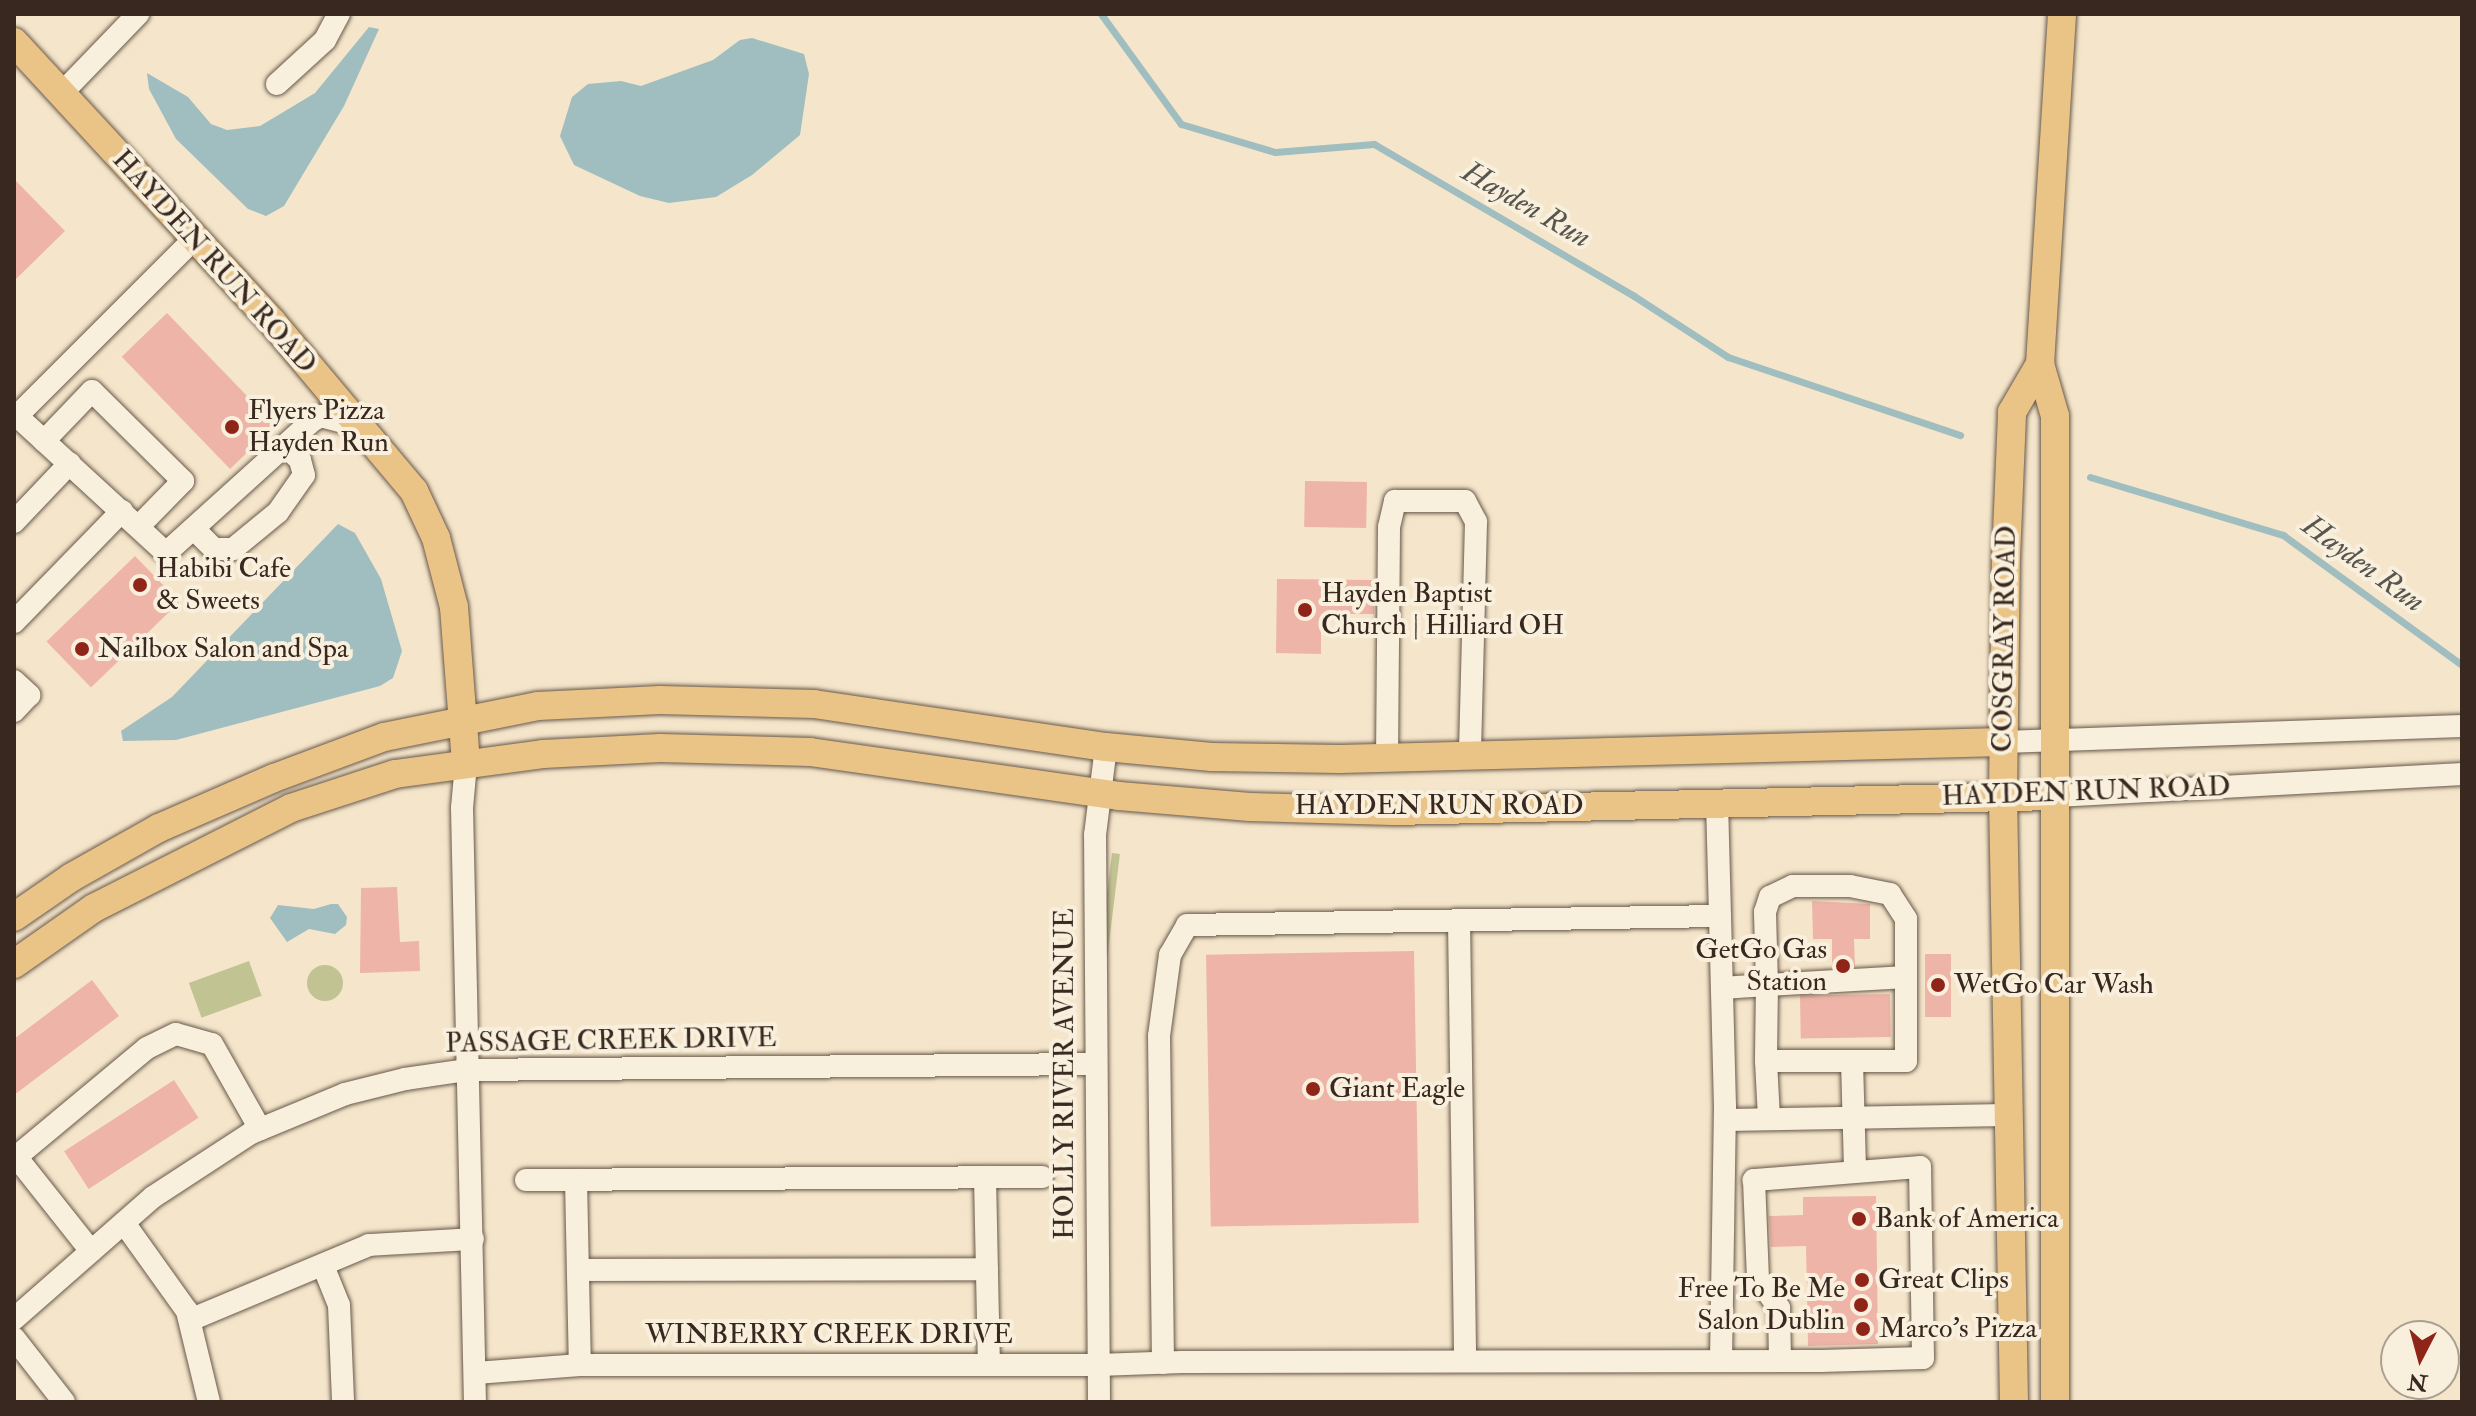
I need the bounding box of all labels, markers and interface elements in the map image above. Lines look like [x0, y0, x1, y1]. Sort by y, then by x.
street label: HAYDEN RUN ROAD [105, 143, 323, 381]
water label: Hayden Run [1455, 154, 1597, 256]
place label: Flyers Pizza Hayden Run [248, 394, 389, 460]
marker: Flyers Pizza Hayden Run [223, 418, 241, 436]
water label: Hayden Run [2295, 508, 2431, 620]
street label: COSGRAY ROAD [1986, 525, 2024, 753]
place label: Habibi Cafe & Sweets [156, 552, 291, 618]
marker: Habibi Cafe & Sweets [131, 576, 149, 594]
place label: Hayden Baptist Church | Hilliard OH [1321, 577, 1564, 643]
marker: Hayden Baptist Church | Hilliard OH [1296, 601, 1314, 619]
place label: Nailbox Salon and Spa [98, 632, 348, 666]
marker: Nailbox Salon and Spa [73, 640, 91, 658]
street label: HAYDEN RUN ROAD [1941, 770, 2231, 814]
street label: HAYDEN RUN ROAD [1294, 789, 1584, 823]
street label: HOLLY RIVER AVENUE [1048, 908, 1082, 1240]
place label: GetGo Gas Station [1695, 933, 1827, 999]
marker: GetGo Gas Station [1834, 957, 1852, 975]
place label: WetGo Car Wash [1954, 968, 2154, 1002]
marker: WetGo Car Wash [1929, 976, 1947, 994]
street label: PASSAGE CREEK DRIVE [445, 1021, 777, 1061]
place label: Giant Eagle [1329, 1072, 1465, 1106]
marker: Giant Eagle [1304, 1080, 1322, 1098]
place label: Bank of America [1875, 1202, 2059, 1236]
marker: Bank of America [1850, 1210, 1868, 1228]
place label: Great Clips [1878, 1263, 2009, 1297]
marker: Great Clips [1853, 1271, 1871, 1289]
place label: Free To Be Me Salon Dublin [1678, 1272, 1845, 1338]
marker: Free To Be Me Salon Dublin [1852, 1296, 1870, 1314]
place label: Marco's Pizza [1879, 1312, 2037, 1346]
street label: WINBERRY CREEK DRIVE [645, 1318, 1013, 1352]
marker: Marco's Pizza [1854, 1320, 1872, 1338]
north arrow [2380, 1320, 2460, 1400]
text: N [2406, 1367, 2429, 1397]

